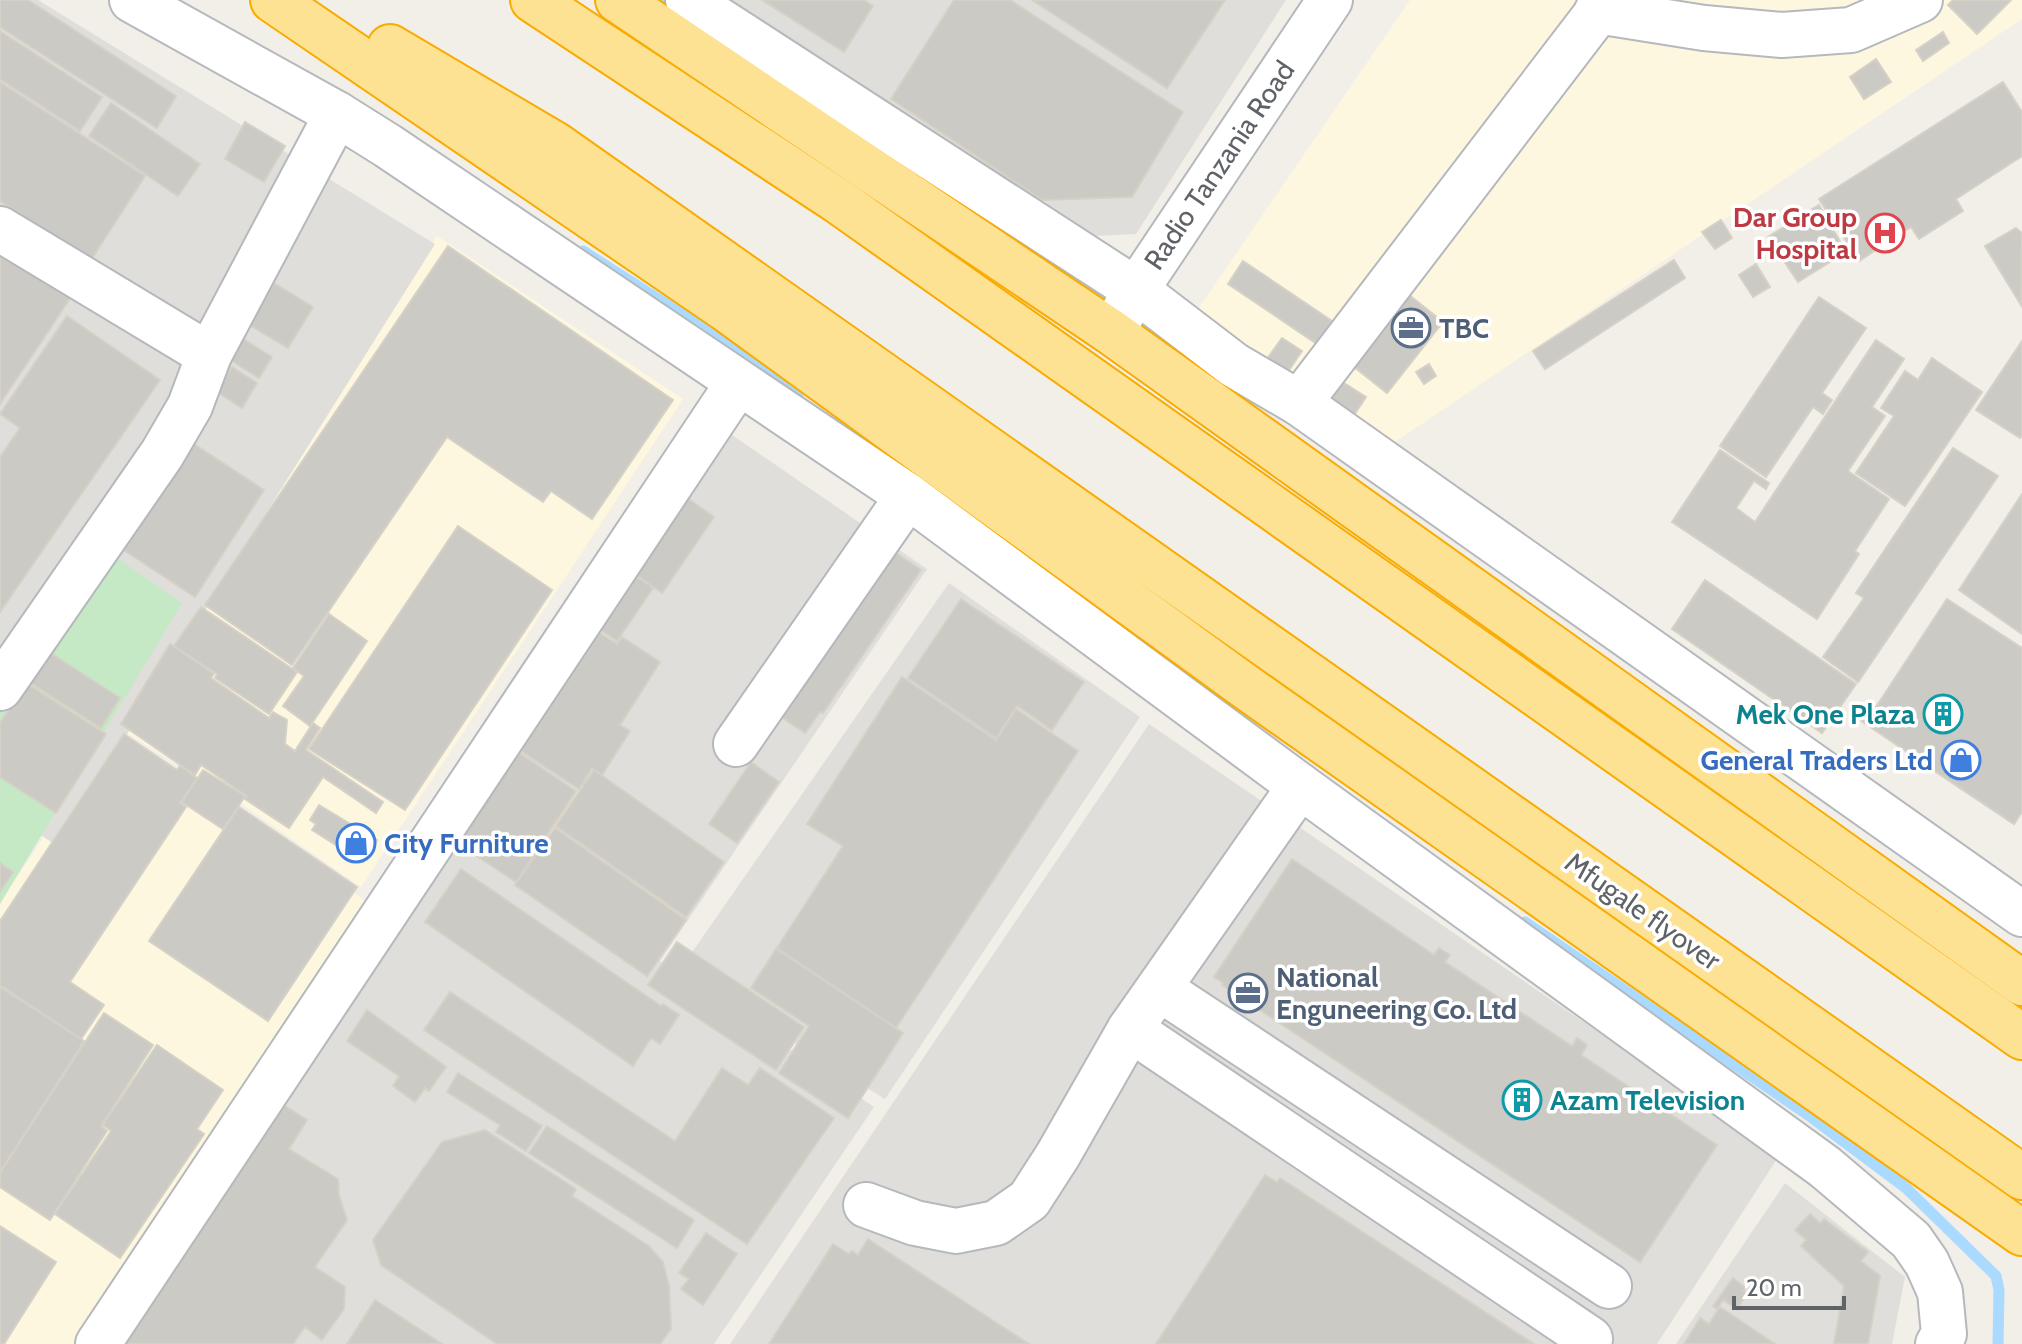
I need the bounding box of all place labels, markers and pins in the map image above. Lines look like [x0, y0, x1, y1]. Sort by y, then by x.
place label: Dar Group Hospital [1733, 200, 1857, 266]
hospital icon: Dar Group Hospital [1864, 212, 1906, 254]
office icon: TBC [1390, 307, 1432, 349]
place label: TBC [1439, 311, 1489, 345]
building icon: Mek One Plaza [1922, 693, 1964, 735]
place label: Mek One Plaza [1735, 697, 1915, 731]
shop icon: General Traders Ltd [1940, 739, 1982, 781]
place label: General Traders Ltd [1700, 743, 1933, 777]
shop icon: City Furniture [335, 822, 377, 864]
place label: City Furniture [384, 826, 549, 860]
place label: National Enguneering Co. Ltd [1276, 960, 1517, 1026]
office icon: National Enguneering Co. Ltd [1227, 972, 1269, 1014]
building icon: Azam Television [1501, 1079, 1543, 1121]
place label: Azam Television [1550, 1083, 1745, 1117]

